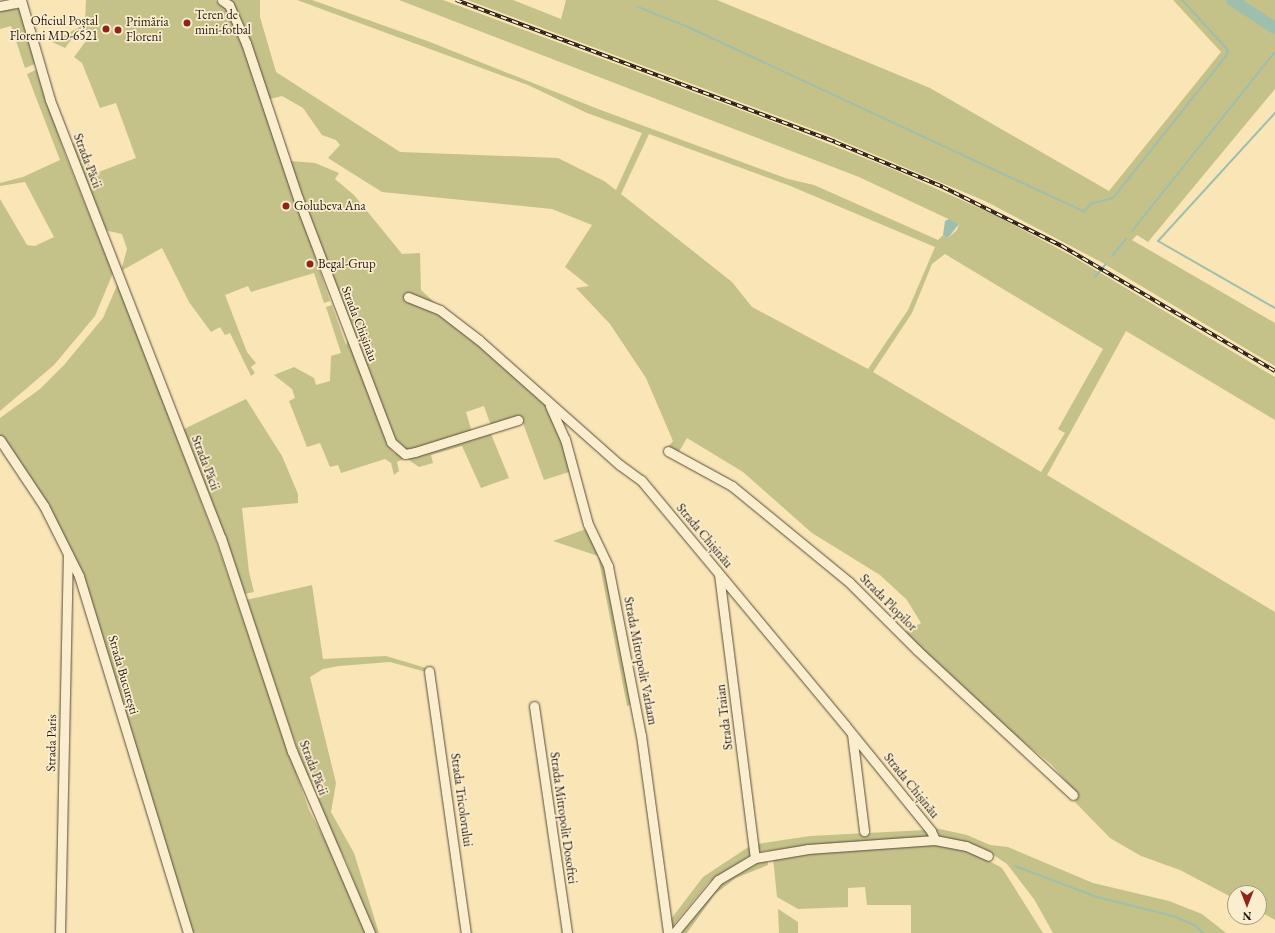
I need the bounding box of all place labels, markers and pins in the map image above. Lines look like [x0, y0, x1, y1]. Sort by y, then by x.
place label: Teren de mini-fotbal [195, 8, 251, 39]
place label: Oficiul Poștal Floreni MD-6521 [10, 14, 98, 45]
place label: Primăria Floreni [126, 15, 169, 46]
marker: Teren de mini-fotbal [182, 18, 192, 28]
marker: Oficiul Poștal Floreni MD-6521 [101, 24, 111, 34]
marker: Primăria Floreni [113, 25, 123, 35]
place label: Golubeva Ana [294, 198, 366, 214]
marker: Golubeva Ana [281, 201, 291, 211]
place label: Begal-Grup [318, 256, 376, 272]
marker: Begal-Grup [305, 259, 315, 269]

